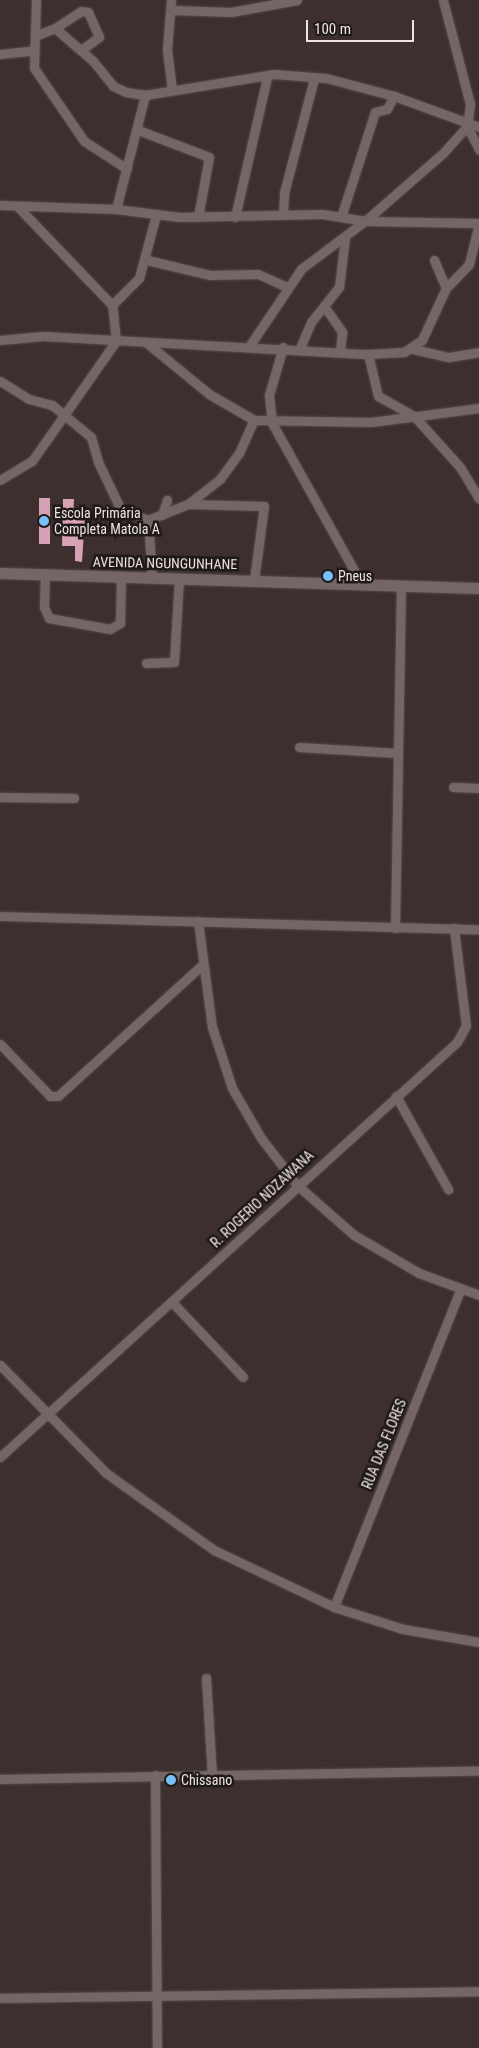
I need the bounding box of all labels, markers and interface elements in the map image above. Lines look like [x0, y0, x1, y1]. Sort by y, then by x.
scale bar [309, 10, 416, 42]
text: 100 m [314, 20, 351, 38]
place label: Escola Primária Completa Matola A [54, 505, 160, 538]
marker: Escola Primária Completa Matola A [38, 515, 50, 527]
street label: AVENIDA NGUNGUNHANE [93, 553, 237, 573]
place label: Pneus [338, 568, 372, 584]
marker: Pneus [322, 570, 334, 582]
street label: R. ROGERIO NDZAWANA [207, 1147, 317, 1251]
street label: RUA DAS FLORES [358, 1396, 410, 1492]
place label: Chissano [181, 1772, 232, 1788]
marker: Chissano [165, 1774, 177, 1786]

